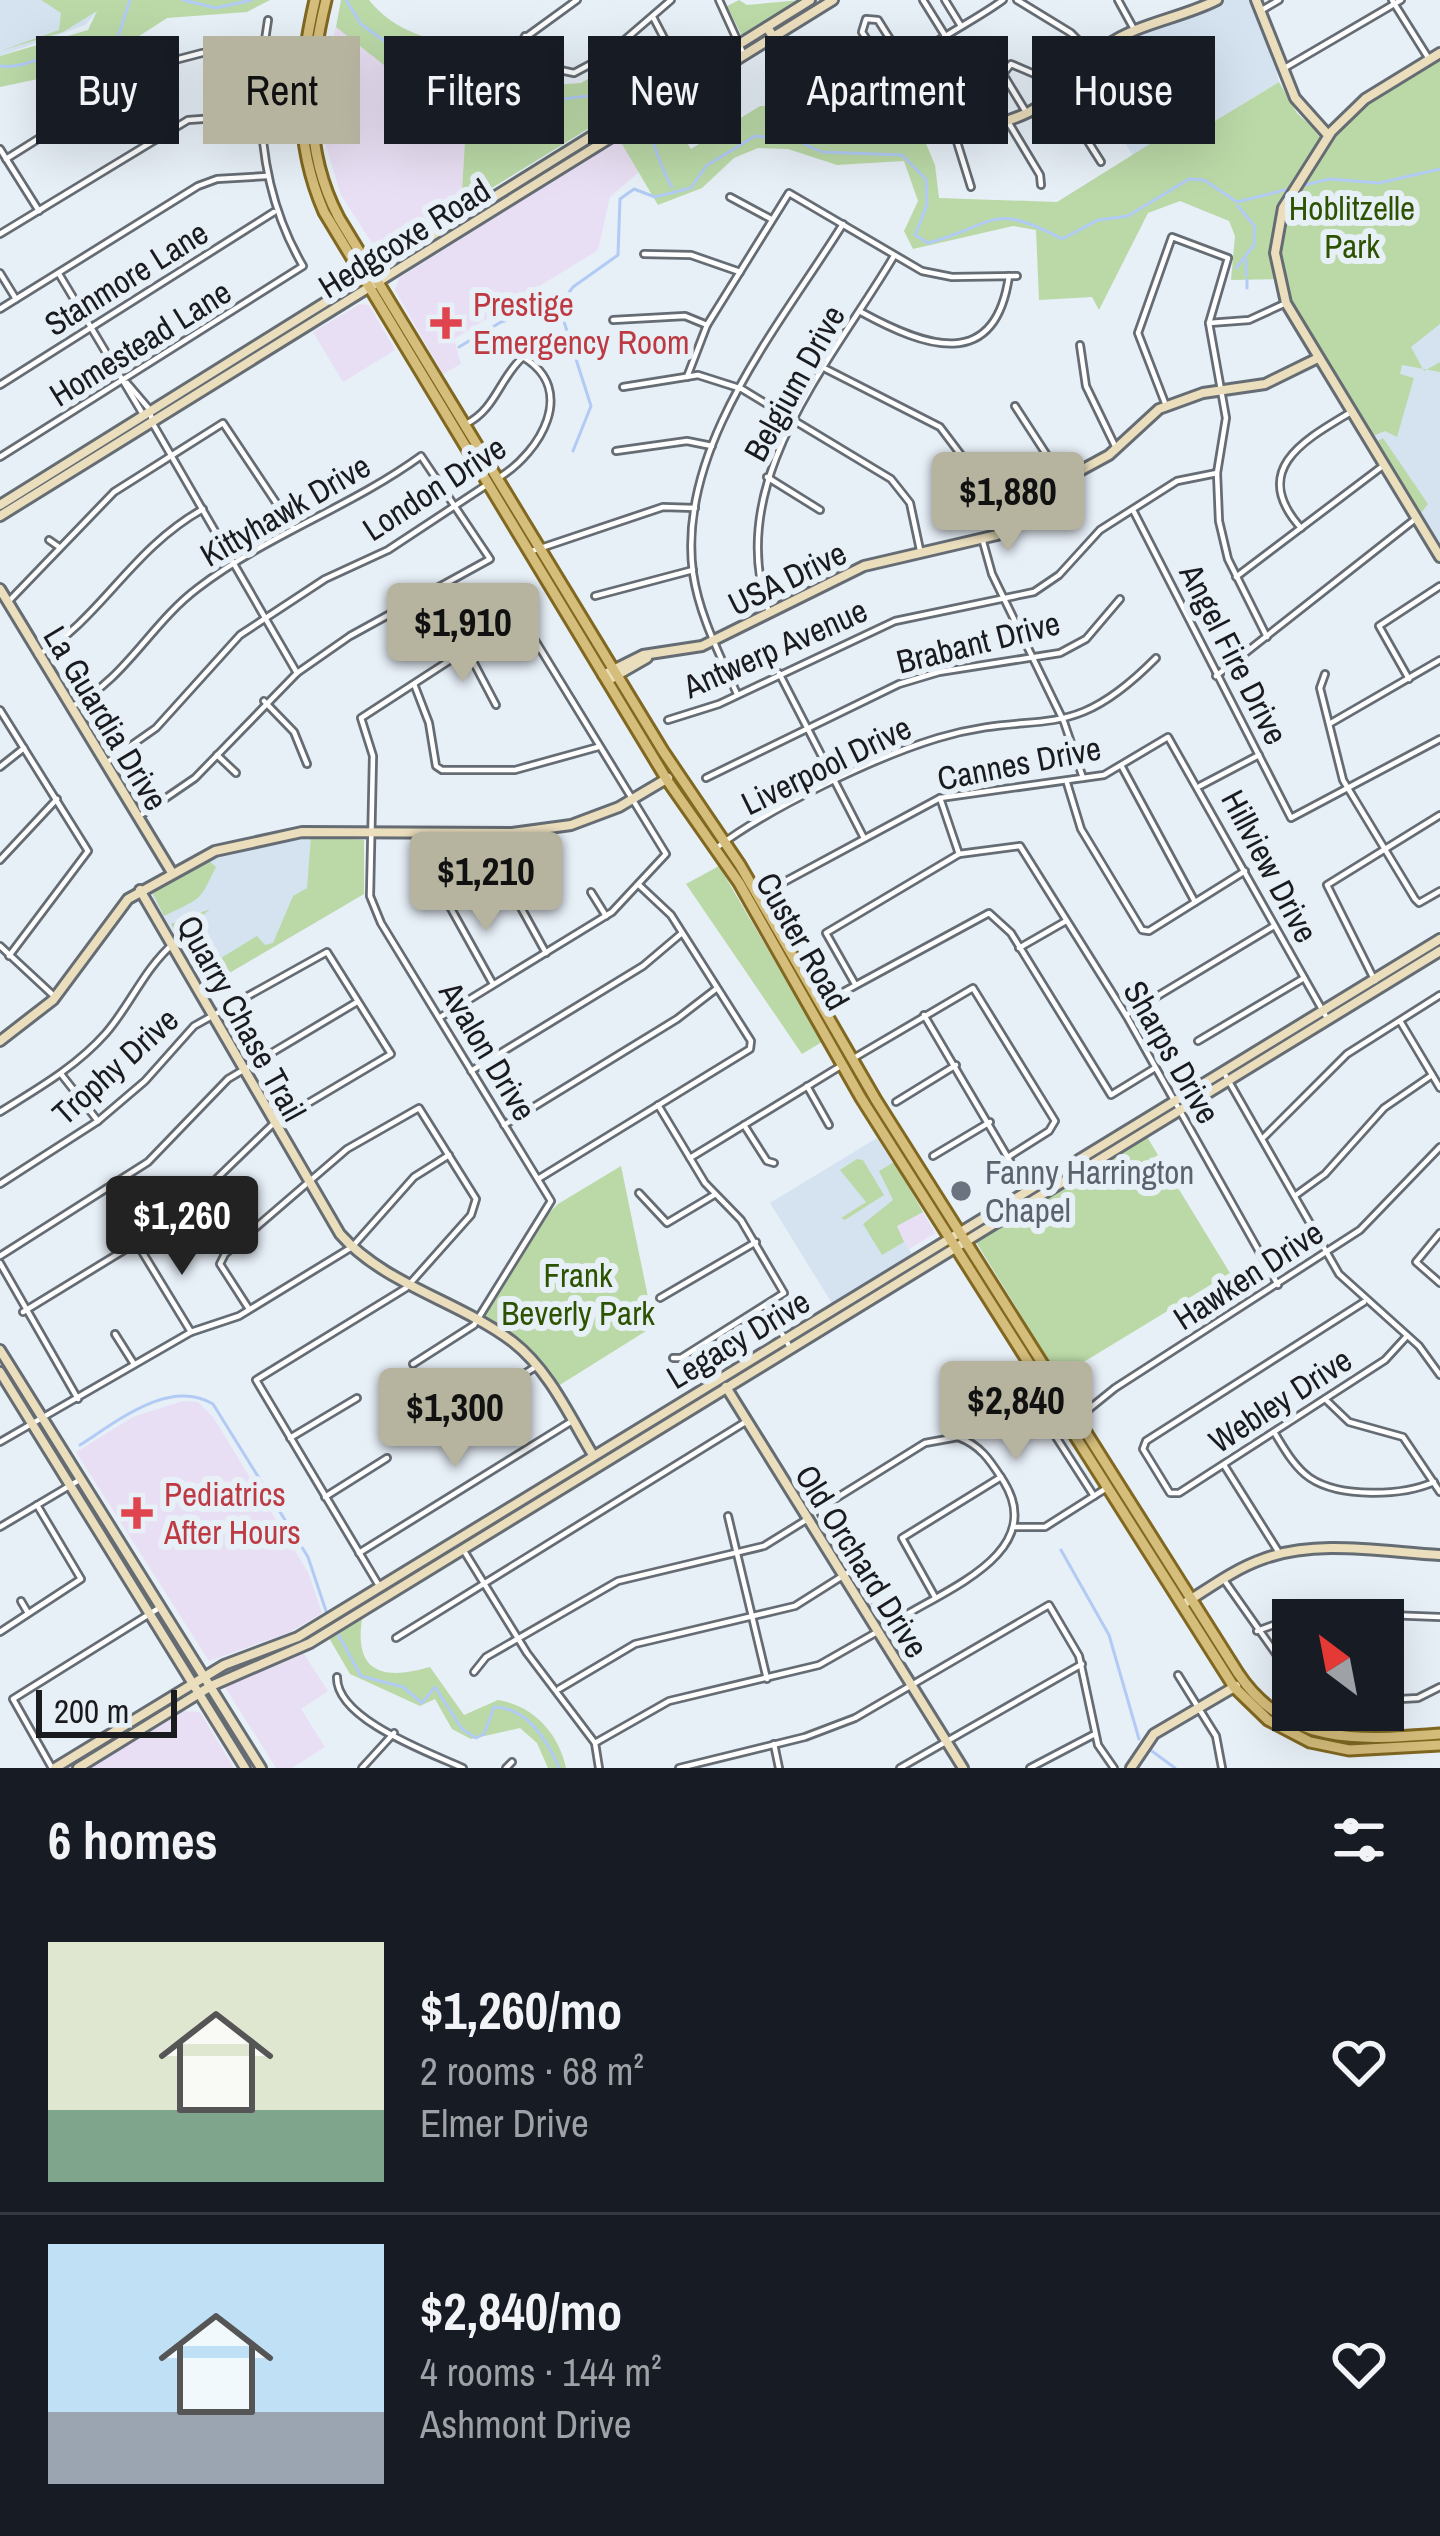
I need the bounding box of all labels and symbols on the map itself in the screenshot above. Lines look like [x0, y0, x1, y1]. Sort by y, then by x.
street label: Hedgcoxe Road [310, 168, 498, 308]
park label: Hoblitzelle Park [1289, 186, 1415, 268]
street label: Stanmore Lane [36, 210, 216, 346]
street label: Homestead Lane [41, 270, 239, 416]
place label: Prestige Emergency Room [473, 282, 690, 364]
street label: Belgium Drive [733, 297, 855, 469]
marker: Prestige Emergency Room [430, 307, 462, 339]
street label: London Drive [354, 425, 514, 551]
street label: Kittyhawk Drive [192, 444, 378, 576]
pin: $1,880 [910, 452, 1106, 554]
street label: USA Drive [721, 531, 853, 625]
street label: Angel Fire Drive [1169, 555, 1298, 752]
pin: $1,910 [365, 583, 561, 685]
street label: Antwerp Avenue [675, 588, 874, 708]
street label: Brabant Drive [892, 600, 1064, 684]
street label: La Guardia Drive [34, 618, 178, 818]
street label: Liverpool Drive [734, 705, 918, 825]
street label: Cannes Drive [934, 726, 1104, 800]
street label: Hillview Drive [1211, 782, 1329, 950]
pin: $1,210 [388, 832, 584, 934]
street label: Custer Road [746, 864, 860, 1018]
street label: Quarry Chase Trail [167, 907, 317, 1129]
street label: Avalon Drive [429, 973, 547, 1129]
street label: Sharps Drive [1113, 973, 1231, 1131]
street label: Trophy Drive [43, 998, 187, 1134]
place label: Fanny Harrington Chapel [985, 1150, 1194, 1232]
pin: $1,260 [84, 1176, 280, 1278]
marker: Fanny Harrington Chapel [948, 1178, 974, 1204]
street label: Hawken Drive [1165, 1210, 1331, 1340]
park label: Frank Beverly Park [501, 1253, 655, 1335]
street label: Legacy Drive [658, 1279, 818, 1399]
street label: Webley Drive [1200, 1337, 1360, 1463]
pin: $2,840 [918, 1361, 1114, 1463]
pin: $1,300 [357, 1368, 553, 1470]
street label: Old Orchard Drive [785, 1456, 939, 1666]
place label: Pediatrics After Hours [163, 1472, 301, 1554]
marker: Pediatrics After Hours [121, 1497, 153, 1529]
north arrow [1272, 1599, 1404, 1731]
scale bar [36, 1684, 177, 1737]

